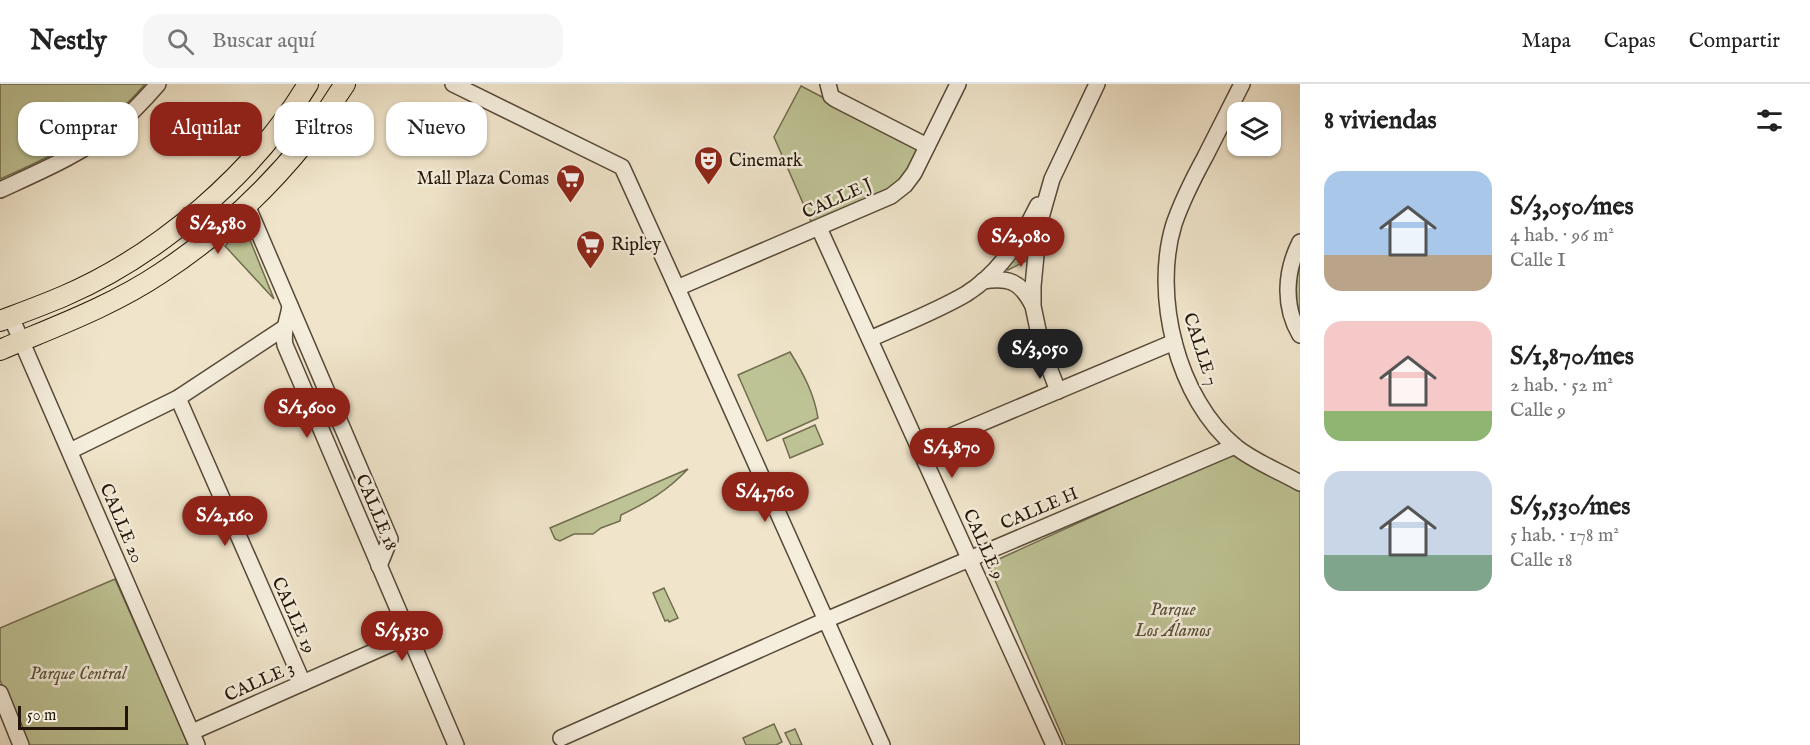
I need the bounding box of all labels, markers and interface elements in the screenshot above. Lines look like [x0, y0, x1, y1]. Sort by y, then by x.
search box [143, 14, 563, 68]
text: Nestly [30, 24, 107, 59]
icon: search [164, 25, 197, 58]
text: Buscar aquí [212, 27, 315, 55]
text: Mapa [1522, 28, 1571, 55]
text: Capas [1604, 28, 1656, 55]
text: Compartir [1689, 28, 1780, 55]
chip: Comprar [18, 102, 138, 156]
chip: Alquilar [150, 102, 262, 156]
chip: Filtros [274, 102, 374, 156]
chip: Nuevo [386, 102, 487, 156]
map controls [1227, 102, 1281, 156]
button: layers [1227, 102, 1281, 156]
text: 8 viviendas [1324, 104, 1437, 137]
icon: filters [1753, 104, 1786, 137]
theatre icon: Cinemark [692, 144, 724, 186]
place label: Cinemark [729, 150, 803, 173]
supermarket icon: Mall Plaza Comas [554, 162, 586, 204]
place label: Mall Plaza Comas [417, 168, 549, 191]
street label: CALLE J [799, 173, 877, 225]
text: S/3,050/mes [1510, 190, 1634, 223]
icon: home [1372, 195, 1444, 267]
pin: S/2,580 [163, 204, 273, 255]
text: S/2,580 [190, 211, 246, 236]
pin: S/2,080 [966, 217, 1076, 268]
text: 4 hab. · 96 m² [1510, 223, 1614, 248]
text: S/2,080 [991, 224, 1051, 249]
supermarket icon: Ripley [574, 228, 606, 270]
place label: Ripley [611, 234, 661, 257]
text: Calle I [1510, 248, 1566, 273]
street label: CALLE 7 [1177, 310, 1222, 389]
pin: S/3,050 [985, 329, 1095, 380]
text: S/3,050 [1012, 336, 1068, 361]
text: S/1,870/mes [1510, 340, 1634, 373]
icon: home [1372, 345, 1444, 417]
text: 2 hab. · 52 m² [1510, 373, 1613, 398]
pin: S/1,600 [252, 388, 362, 439]
text: S/1,600 [278, 395, 336, 420]
text: Calle 9 [1510, 398, 1566, 423]
pin: S/1,870 [897, 428, 1007, 479]
text: S/1,870 [924, 435, 980, 460]
street label: CALLE 18 [349, 471, 402, 554]
pin: S/4,760 [710, 472, 820, 523]
text: S/4,760 [736, 479, 794, 504]
street label: CALLE 20 [94, 480, 148, 567]
street label: CALLE H [997, 483, 1082, 536]
text: S/5,530/mes [1510, 490, 1630, 523]
icon: home [1372, 495, 1444, 567]
pin: S/2,160 [170, 496, 280, 547]
text: S/2,160 [196, 503, 254, 528]
street label: CALLE 9 [957, 506, 1008, 583]
text: 5 hab. · 178 m² [1510, 523, 1619, 548]
text: Calle 18 [1510, 548, 1573, 573]
street label: CALLE 19 [266, 574, 320, 658]
park label: Parque Los Álamos [1134, 599, 1212, 643]
pin: S/5,530 [347, 611, 457, 662]
text: S/5,530 [375, 618, 429, 643]
street label: CALLE 3 [221, 657, 298, 708]
park label: Parque Central [30, 663, 128, 686]
scale bar [18, 703, 128, 730]
text: 50 m [27, 706, 56, 726]

